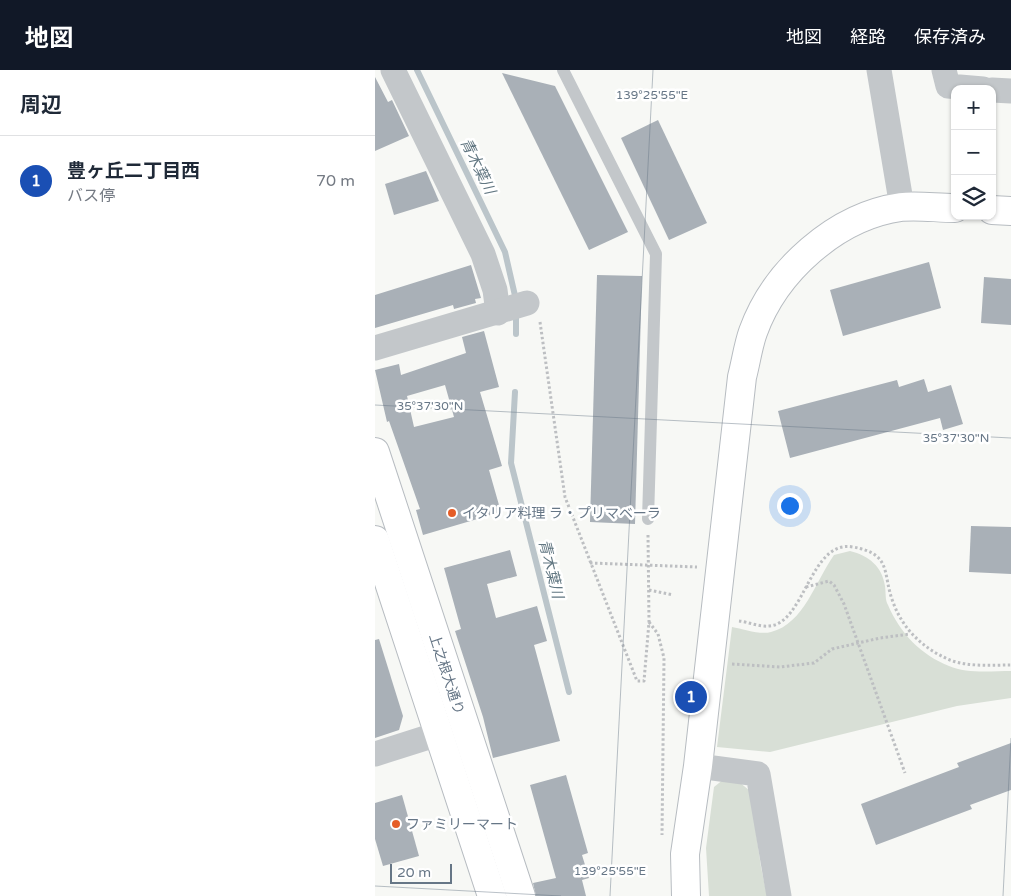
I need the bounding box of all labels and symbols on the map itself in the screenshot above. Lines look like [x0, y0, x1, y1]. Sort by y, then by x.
text: 139°25'55"E [616, 88, 689, 102]
water label: 青木葉川 [457, 135, 500, 199]
text: 35°37'30"N [397, 399, 463, 413]
text: 35°37'30"N [923, 431, 989, 445]
your location [777, 493, 803, 519]
place label: イタリア料理 ラ・プリマベーラ [462, 505, 661, 522]
marker: イタリア料理 ラ・プリマベーラ [446, 507, 458, 519]
water label: 青木葉川 [535, 538, 567, 602]
street label: 上之根大通り [425, 632, 468, 717]
pin: 1 [675, 678, 707, 716]
place label: ファミリーマート [406, 816, 518, 833]
marker: ファミリーマート [390, 818, 402, 830]
scale bar [390, 861, 453, 884]
text: 139°25'55"E [574, 864, 647, 878]

